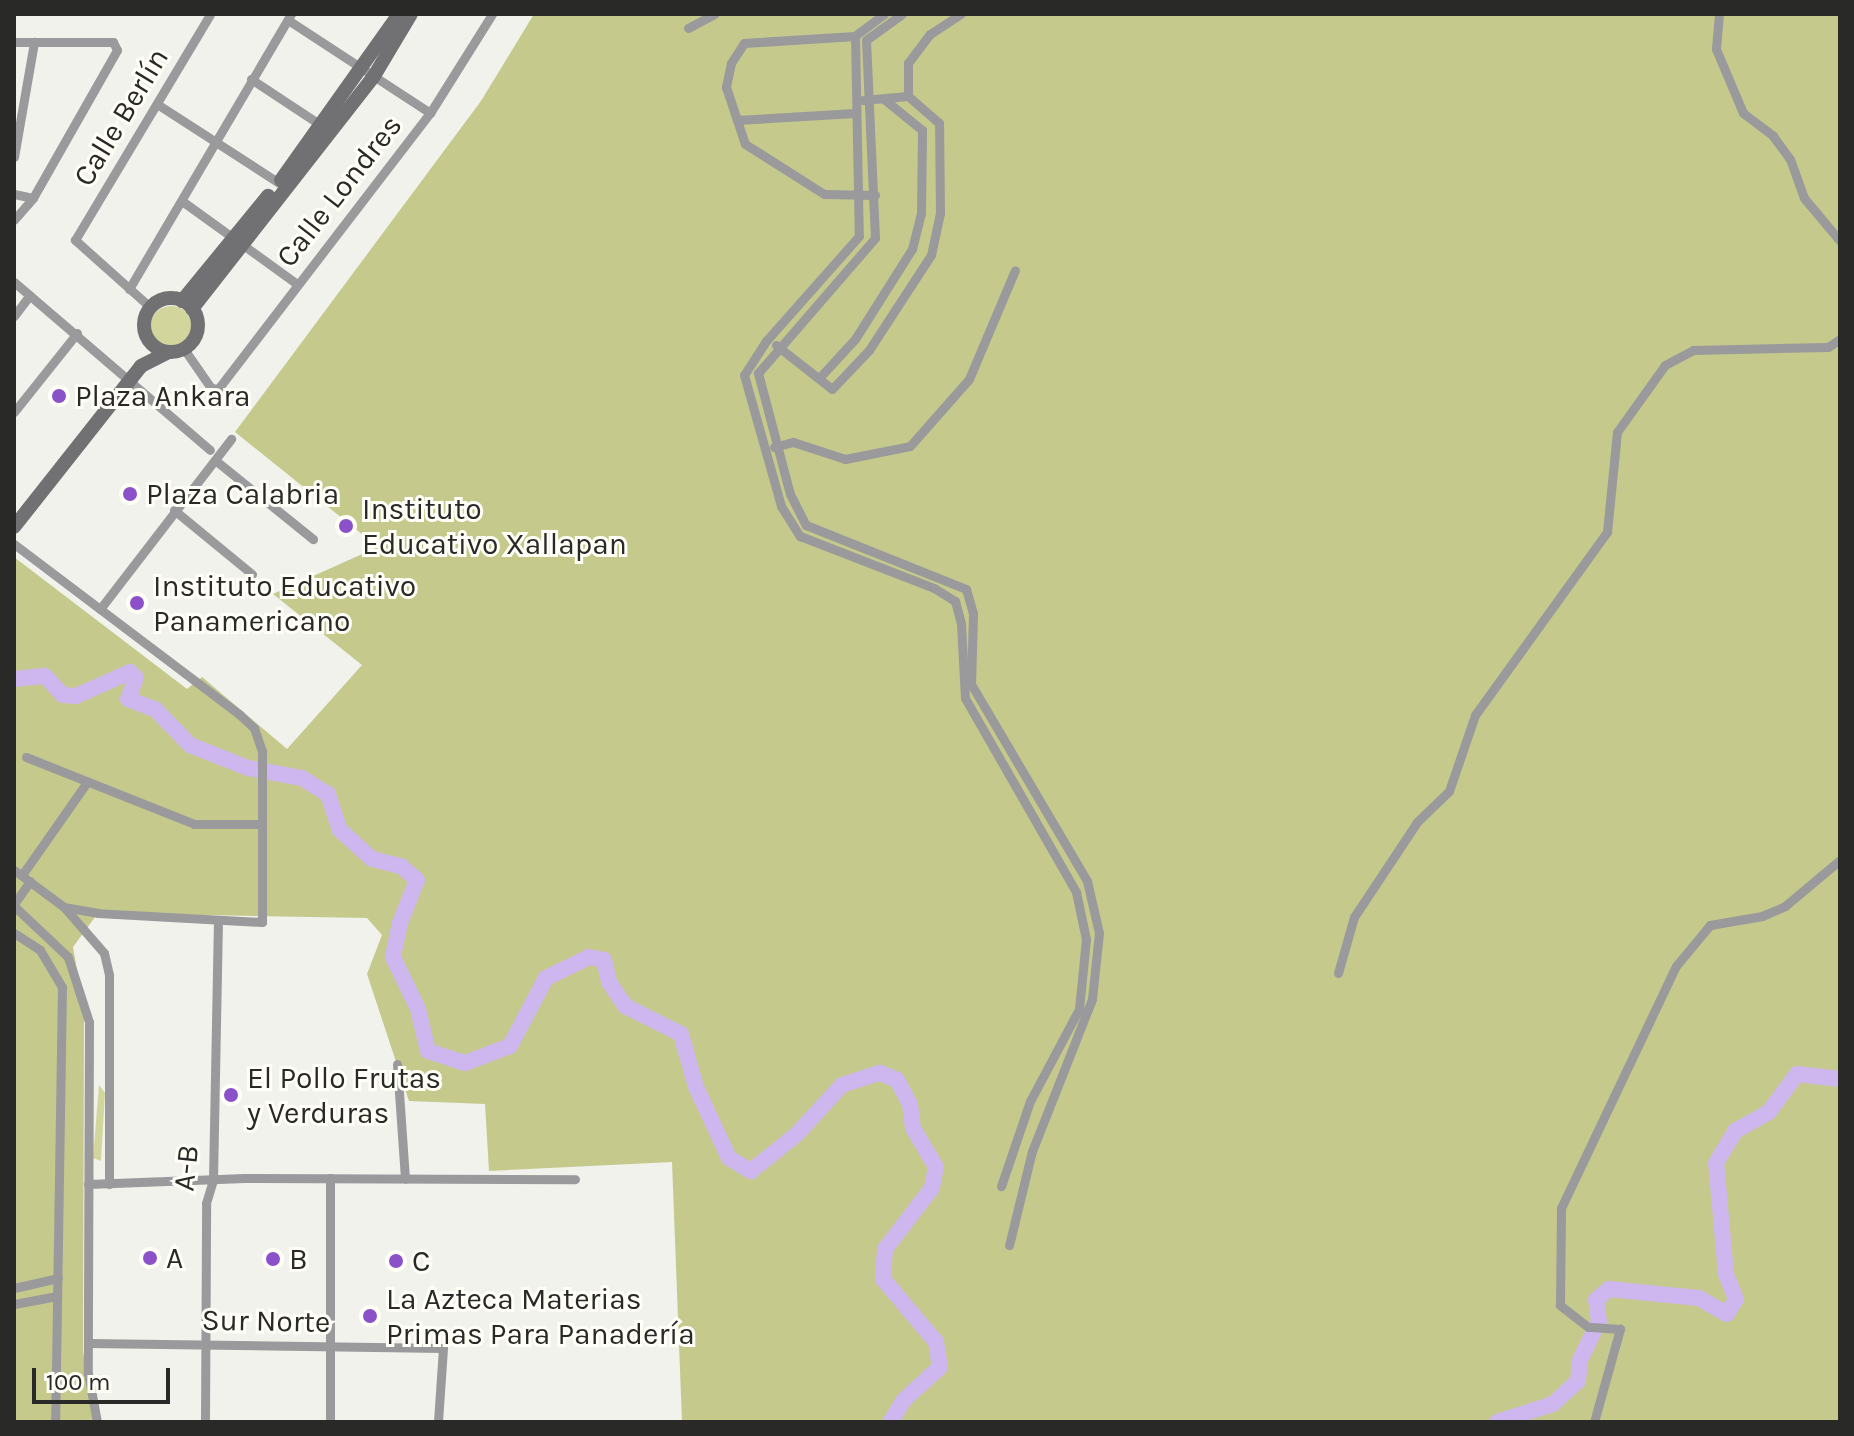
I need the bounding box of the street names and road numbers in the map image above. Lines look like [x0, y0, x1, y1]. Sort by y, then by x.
street label: Calle Berlín [66, 41, 176, 193]
street label: Calle Londres [269, 108, 409, 274]
street label: A-B [166, 1143, 206, 1193]
street label: Sur Norte [201, 1302, 331, 1340]

